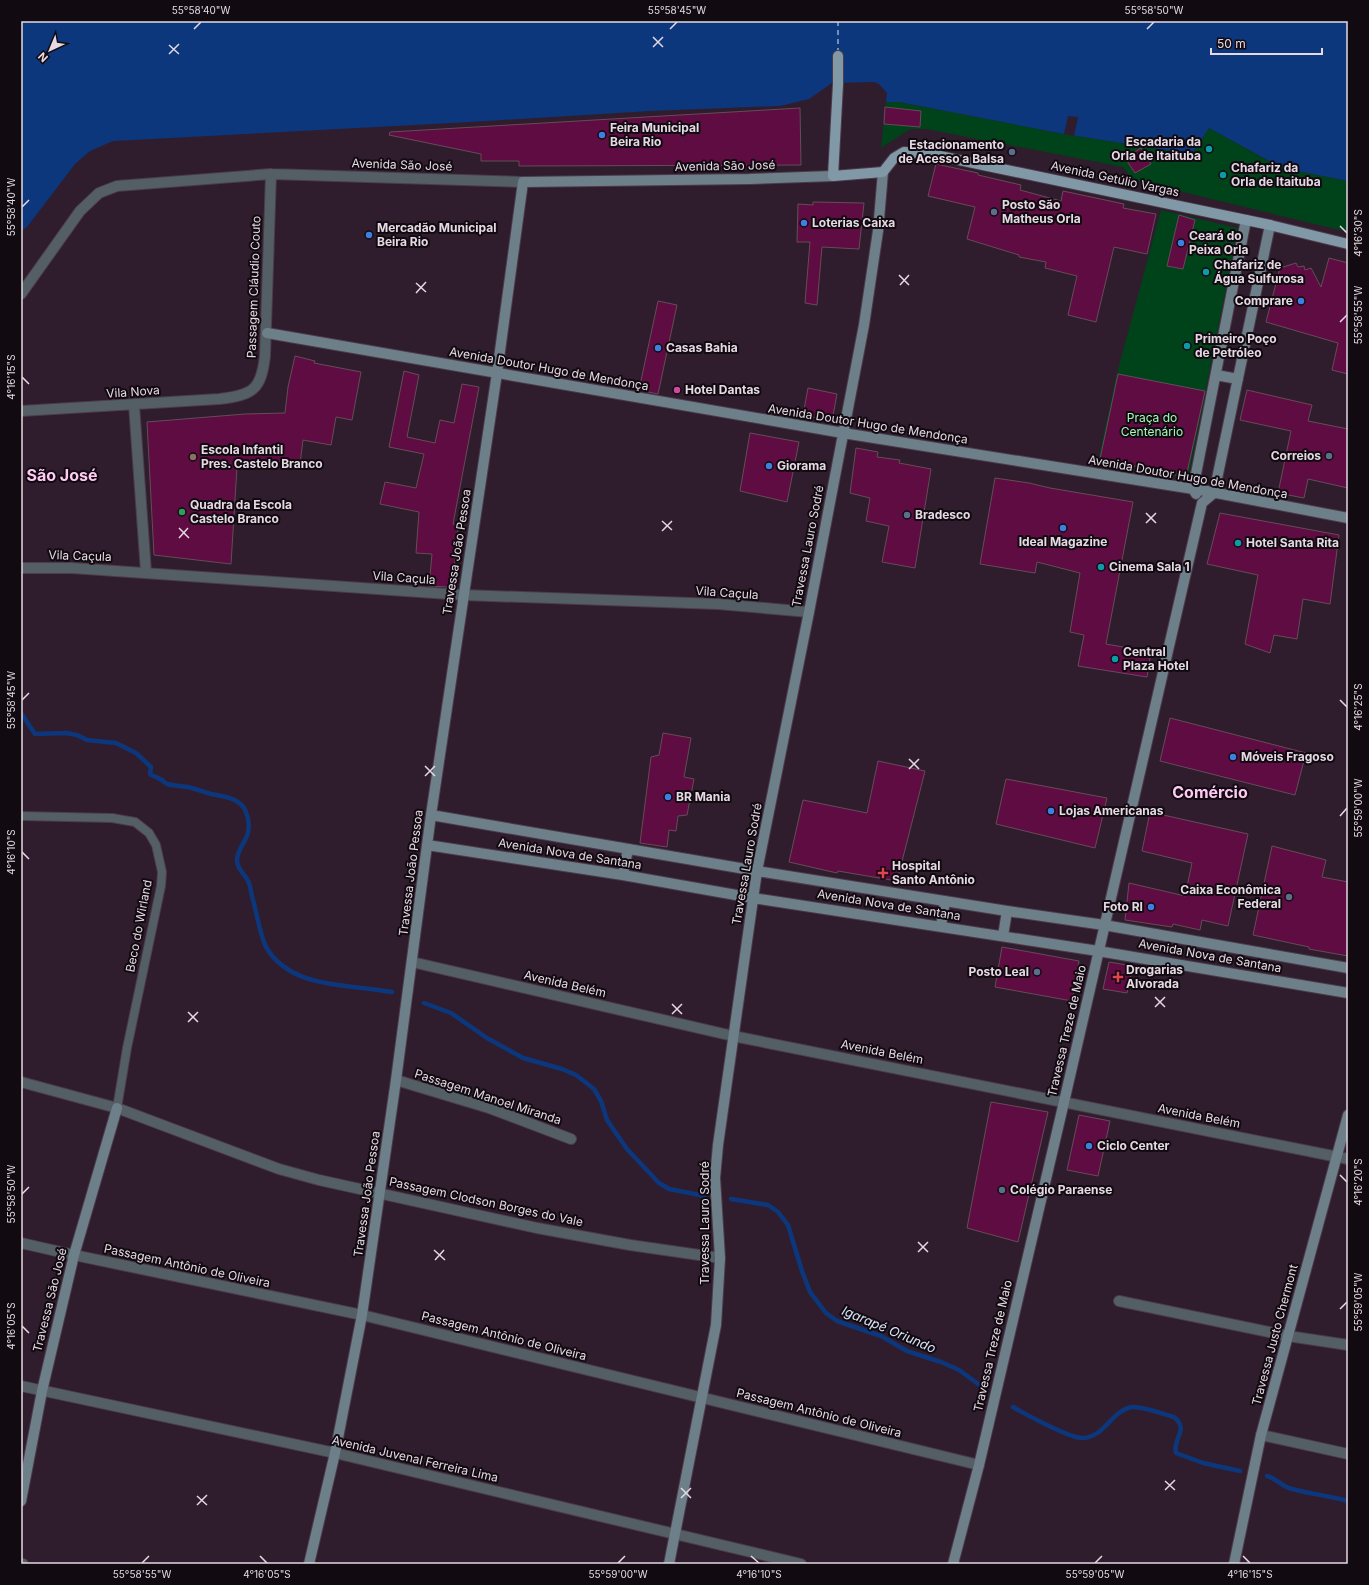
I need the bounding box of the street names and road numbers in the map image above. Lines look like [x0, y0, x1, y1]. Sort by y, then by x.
street label: Avenida São José [351, 155, 453, 174]
street label: Avenida São José [674, 157, 776, 174]
street label: Avenida Getúlio Vargas [1049, 158, 1181, 199]
street label: Passagem Cláudio Couto [244, 216, 263, 358]
street label: Avenida Doutor Hugo de Mendonça [448, 344, 650, 393]
street label: Vila Nova [106, 382, 160, 401]
street label: Avenida Doutor Hugo de Mendonça [767, 400, 969, 447]
street label: Avenida Doutor Hugo de Mendonça [1087, 452, 1289, 501]
street label: Travessa Lauro Sodré [788, 484, 827, 608]
street label: Travessa João Pessoa [439, 488, 474, 616]
street label: Vila Caçula [48, 547, 112, 564]
street label: Vila Caçula [372, 568, 436, 587]
street label: Vila Caçula [695, 583, 759, 602]
street label: Travessa Lauro Sodré [728, 802, 765, 926]
street label: Travessa João Pessoa [395, 809, 426, 937]
street label: Avenida Nova de Santana [497, 835, 643, 872]
street label: Beco do Wirland [122, 878, 155, 973]
street label: Avenida Nova de Santana [816, 886, 962, 923]
street label: Avenida Nova de Santana [1137, 936, 1283, 975]
street label: Travessa Treze de Maio [1044, 963, 1089, 1098]
street label: Avenida Belém [523, 967, 608, 1000]
street label: Avenida Belém [840, 1036, 925, 1067]
street label: Passagem Manoel Miranda [413, 1066, 563, 1127]
street label: Avenida Belém [1157, 1100, 1242, 1131]
street label: Travessa João Pessoa [350, 1130, 383, 1258]
street label: Travessa Lauro Sodré [697, 1161, 712, 1285]
street label: Passagem Clodson Borges do Vale [388, 1174, 584, 1229]
street label: Passagem Antônio de Oliveira [103, 1241, 272, 1290]
street label: Travessa São José [29, 1246, 70, 1354]
street label: Travessa Justo Chermont [1248, 1263, 1301, 1407]
street label: Travessa Treze de Maio [970, 1278, 1015, 1413]
street label: Passagem Antônio de Oliveira [420, 1308, 588, 1363]
street label: Passagem Antônio de Oliveira [735, 1385, 903, 1440]
street label: Avenida Juvenal Ferreira Lima [331, 1432, 500, 1485]

